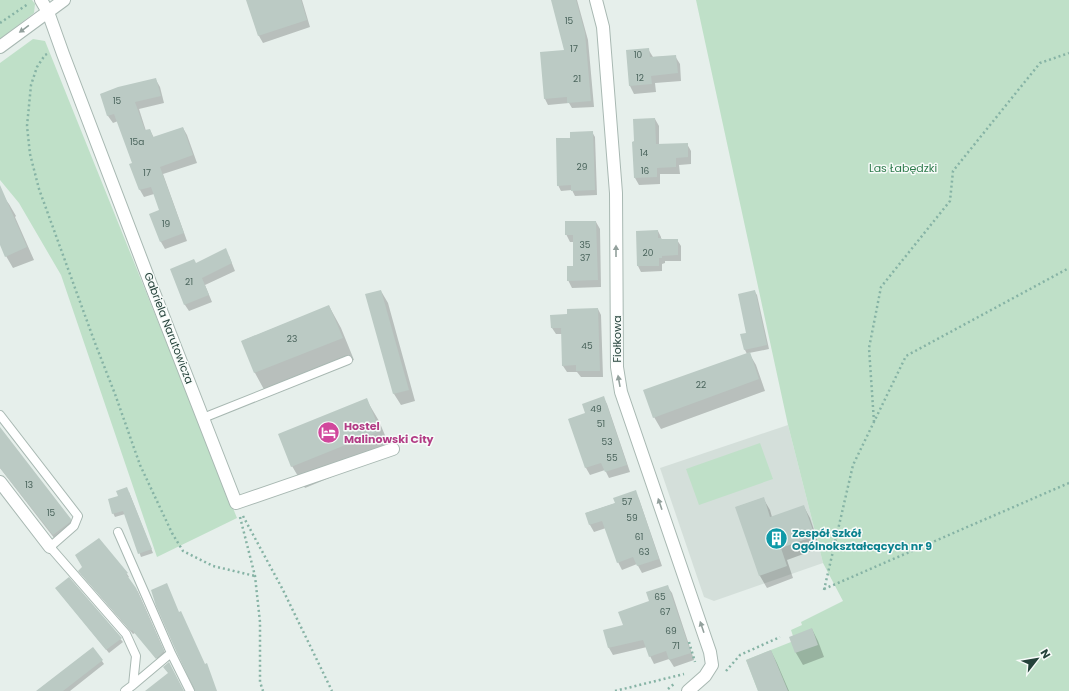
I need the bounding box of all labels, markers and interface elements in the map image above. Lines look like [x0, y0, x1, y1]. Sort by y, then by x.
house number: 15 [565, 15, 574, 27]
one-way arrow [19, 25, 30, 33]
house number: 17 [570, 43, 578, 55]
house number: 10 [634, 49, 643, 61]
house number: 12 [636, 72, 644, 84]
house number: 21 [573, 73, 581, 85]
house number: 15 [113, 95, 122, 107]
house number: 15a [130, 136, 144, 148]
house number: 14 [640, 147, 649, 159]
park label: Las Łabędzki [869, 160, 937, 176]
house number: 29 [577, 161, 588, 173]
house number: 16 [641, 165, 650, 177]
house number: 17 [143, 167, 151, 179]
house number: 19 [162, 218, 171, 230]
house number: 35 [580, 239, 591, 251]
one-way arrow [613, 244, 619, 257]
house number: 20 [643, 247, 654, 259]
house number: 37 [580, 252, 590, 264]
street label: Gabriela Narutowicza [140, 270, 198, 386]
house number: 21 [185, 276, 193, 288]
street label: Fiołkowa [609, 315, 625, 363]
house number: 23 [287, 333, 297, 345]
house number: 45 [581, 340, 593, 352]
one-way arrow [616, 375, 622, 387]
house number: 22 [696, 379, 706, 391]
house number: 49 [590, 403, 602, 415]
place label: Hostel Malinowski City [344, 418, 434, 447]
house number: 51 [597, 418, 605, 430]
hotel icon: Hostel Malinowski City [316, 419, 342, 445]
house number: 53 [602, 436, 612, 448]
house number: 55 [606, 452, 618, 464]
house number: 13 [25, 479, 33, 491]
house number: 57 [622, 496, 632, 508]
one-way arrow [657, 498, 663, 510]
house number: 15 [47, 507, 56, 519]
house number: 59 [626, 512, 638, 524]
place label: Zespół Szkół Ogólnokształcących nr 9 [792, 525, 932, 554]
building icon: Zespół Szkół Ogólnokształcących nr 9 [764, 526, 790, 552]
house number: 61 [635, 531, 643, 543]
house number: 63 [638, 546, 650, 558]
house number: 65 [654, 591, 666, 603]
house number: 67 [660, 606, 670, 618]
one-way arrow [699, 621, 705, 633]
house number: 69 [665, 625, 677, 637]
north arrow [1017, 639, 1057, 679]
house number: 71 [672, 640, 680, 652]
text: N [1037, 646, 1055, 662]

